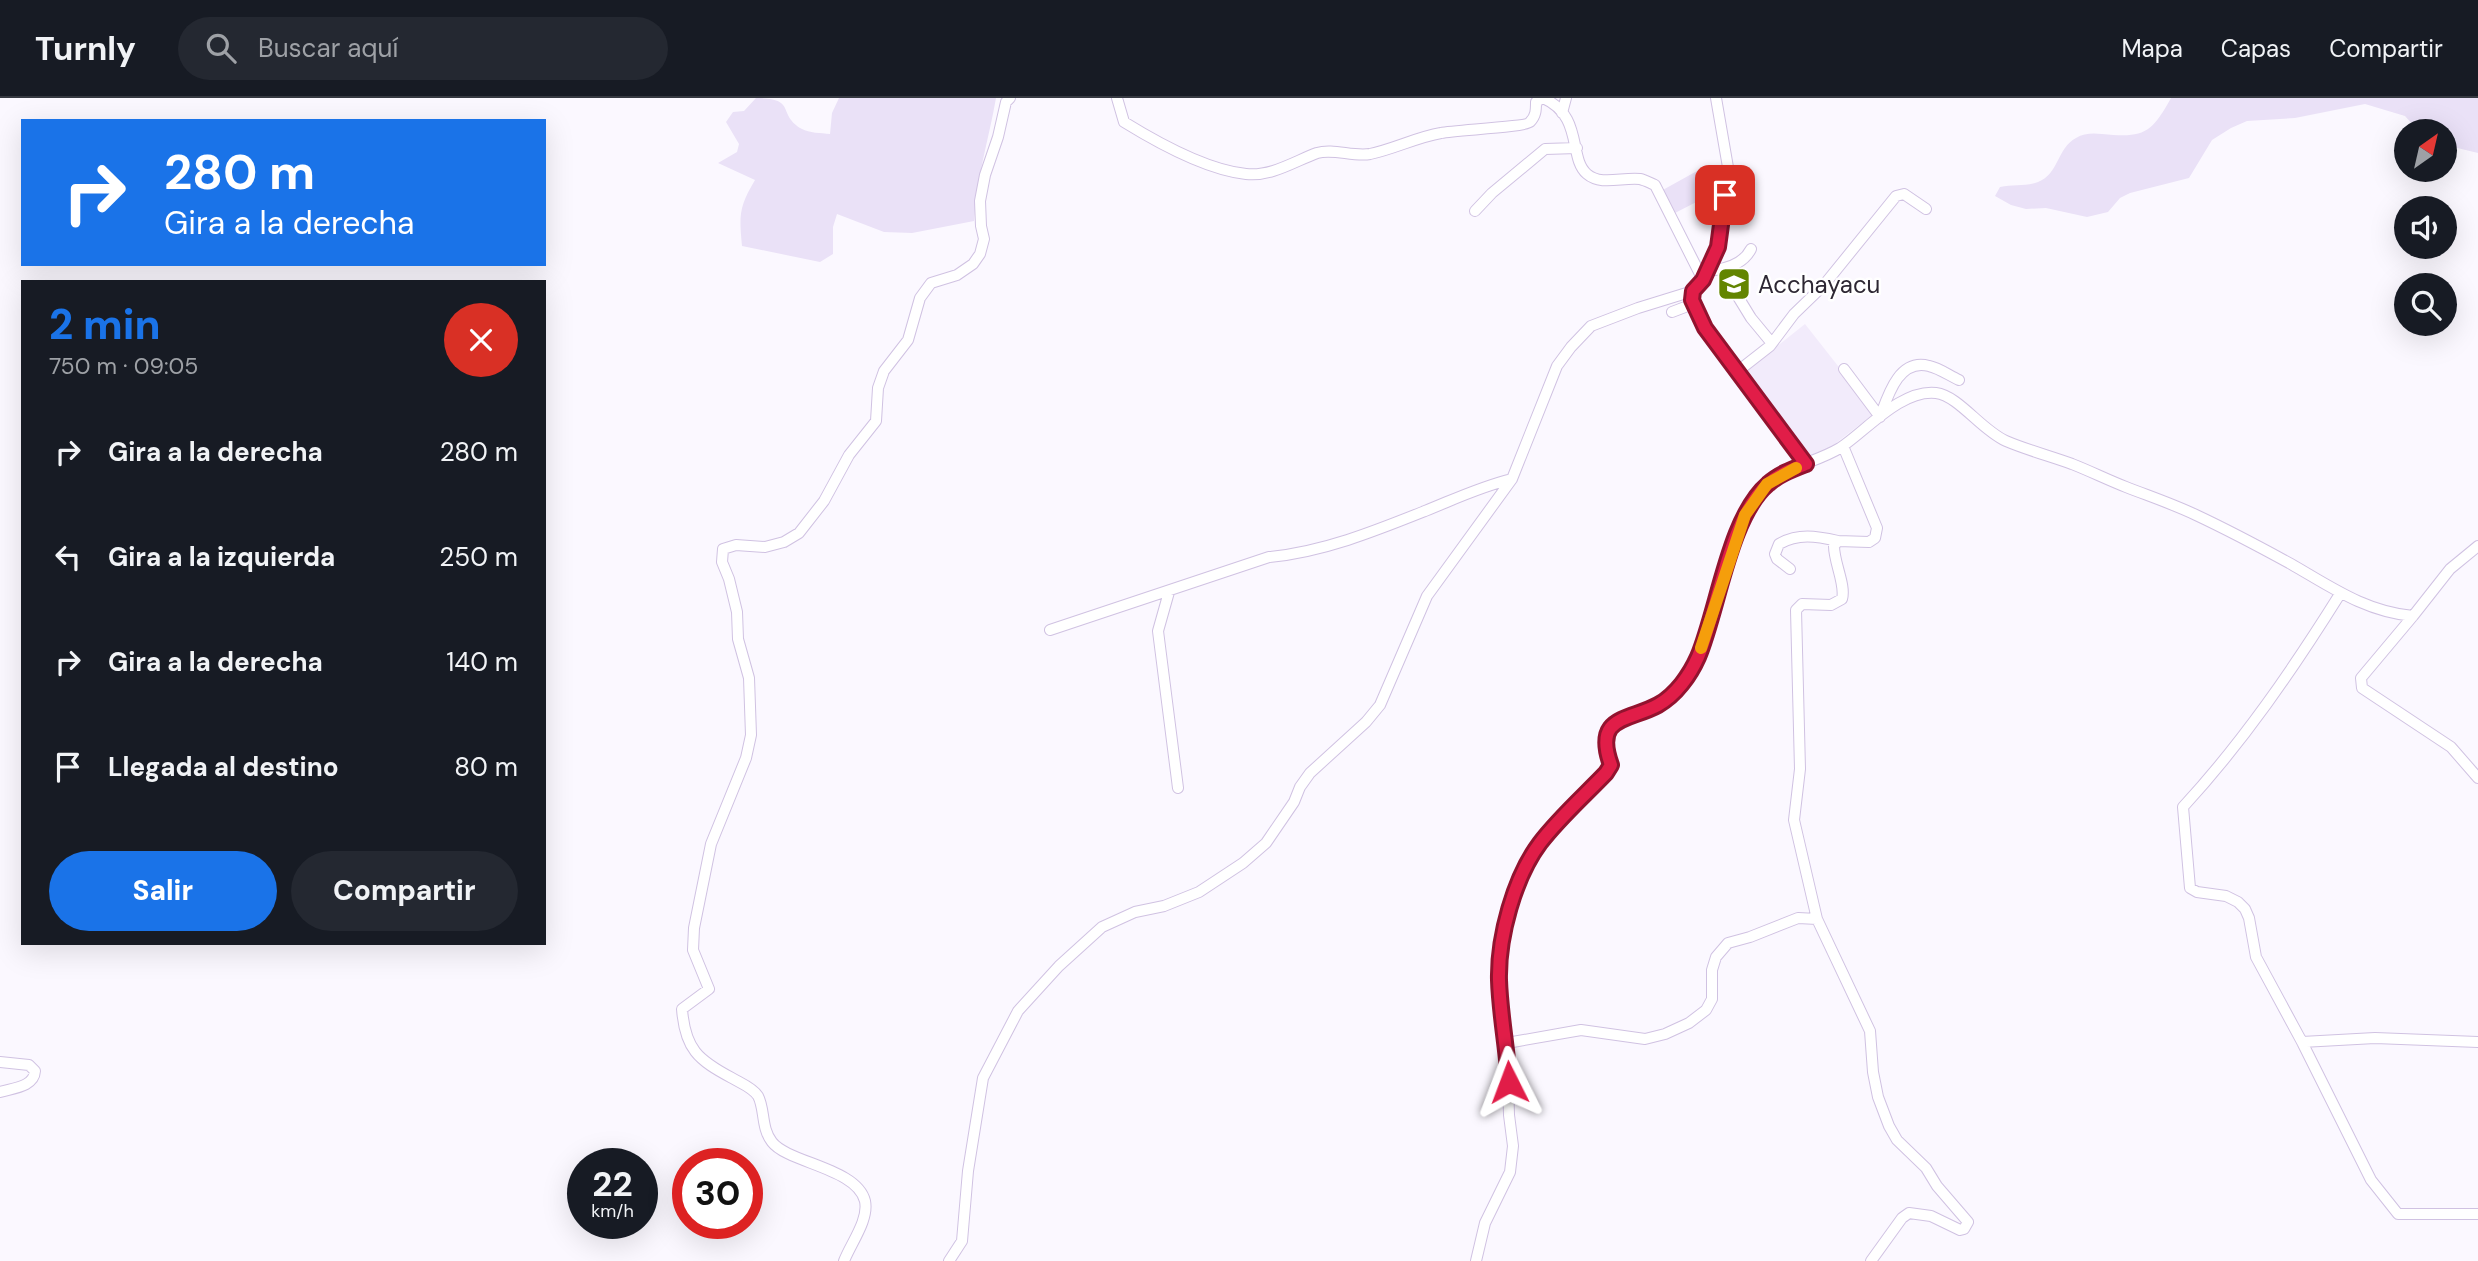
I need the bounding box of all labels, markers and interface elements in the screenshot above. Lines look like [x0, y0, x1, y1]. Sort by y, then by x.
search box [178, 17, 668, 80]
text: Turnly [35, 27, 136, 70]
icon: search [202, 29, 240, 67]
text: Buscar aquí [258, 31, 398, 65]
text: Mapa [2121, 33, 2183, 64]
text: Capas [2221, 33, 2291, 64]
text: Compartir [2329, 33, 2443, 64]
north arrow [2394, 119, 2457, 182]
map controls [2394, 119, 2457, 336]
text: 280 m [164, 140, 315, 204]
icon: right [49, 147, 140, 238]
pin [1695, 165, 1755, 225]
icon: arrive [1706, 176, 1744, 214]
button: sound [2394, 196, 2457, 259]
text: Gira a la derecha [164, 202, 414, 244]
school or university icon: Acchayacu [1715, 265, 1753, 303]
place label: Acchayacu [1758, 269, 1880, 300]
button: search [2394, 273, 2457, 336]
text: 2 min [49, 297, 160, 352]
button: close [444, 303, 518, 377]
text: 750 m · 09:05 [49, 351, 198, 381]
icon: right [49, 433, 87, 471]
text: Gira a la derecha [108, 435, 323, 469]
text: 280 m [440, 435, 518, 469]
icon: left [49, 538, 87, 576]
text: Gira a la izquierda [108, 540, 335, 574]
text: 250 m [439, 540, 518, 574]
icon: right [49, 643, 87, 681]
text: Gira a la derecha [108, 645, 323, 679]
text: 140 m [446, 645, 518, 679]
icon: arrive [49, 748, 87, 786]
text: Llegada al destino [108, 750, 339, 784]
text: 80 m [454, 750, 518, 784]
button: Salir [49, 851, 277, 931]
button: Compartir [291, 851, 518, 931]
position arrow [1472, 1045, 1546, 1119]
speed limit sign: 30 [672, 1148, 763, 1239]
text: 22 [592, 1161, 633, 1207]
text: km/h [591, 1199, 634, 1223]

